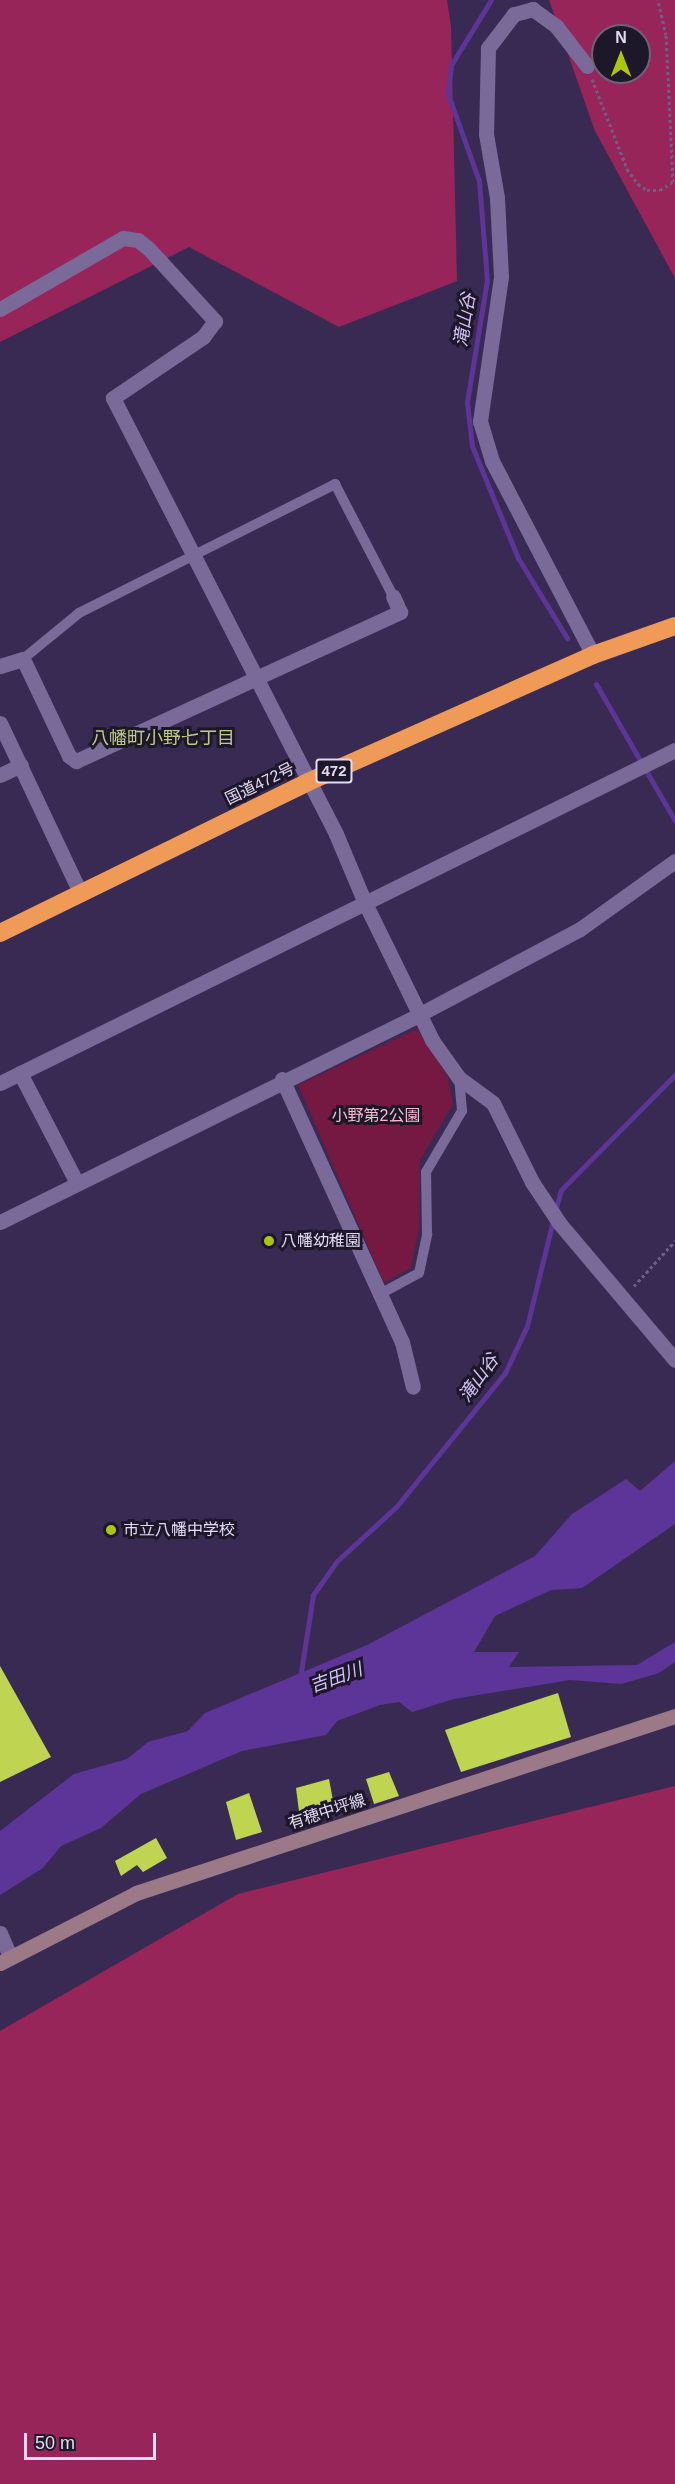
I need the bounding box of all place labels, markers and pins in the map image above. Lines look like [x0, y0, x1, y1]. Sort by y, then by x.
place label: 八幡幼稚園 [281, 1231, 361, 1251]
marker: 八幡幼稚園 [262, 1234, 276, 1248]
place label: 市立八幡中学校 [123, 1520, 235, 1540]
marker: 市立八幡中学校 [104, 1523, 118, 1537]

